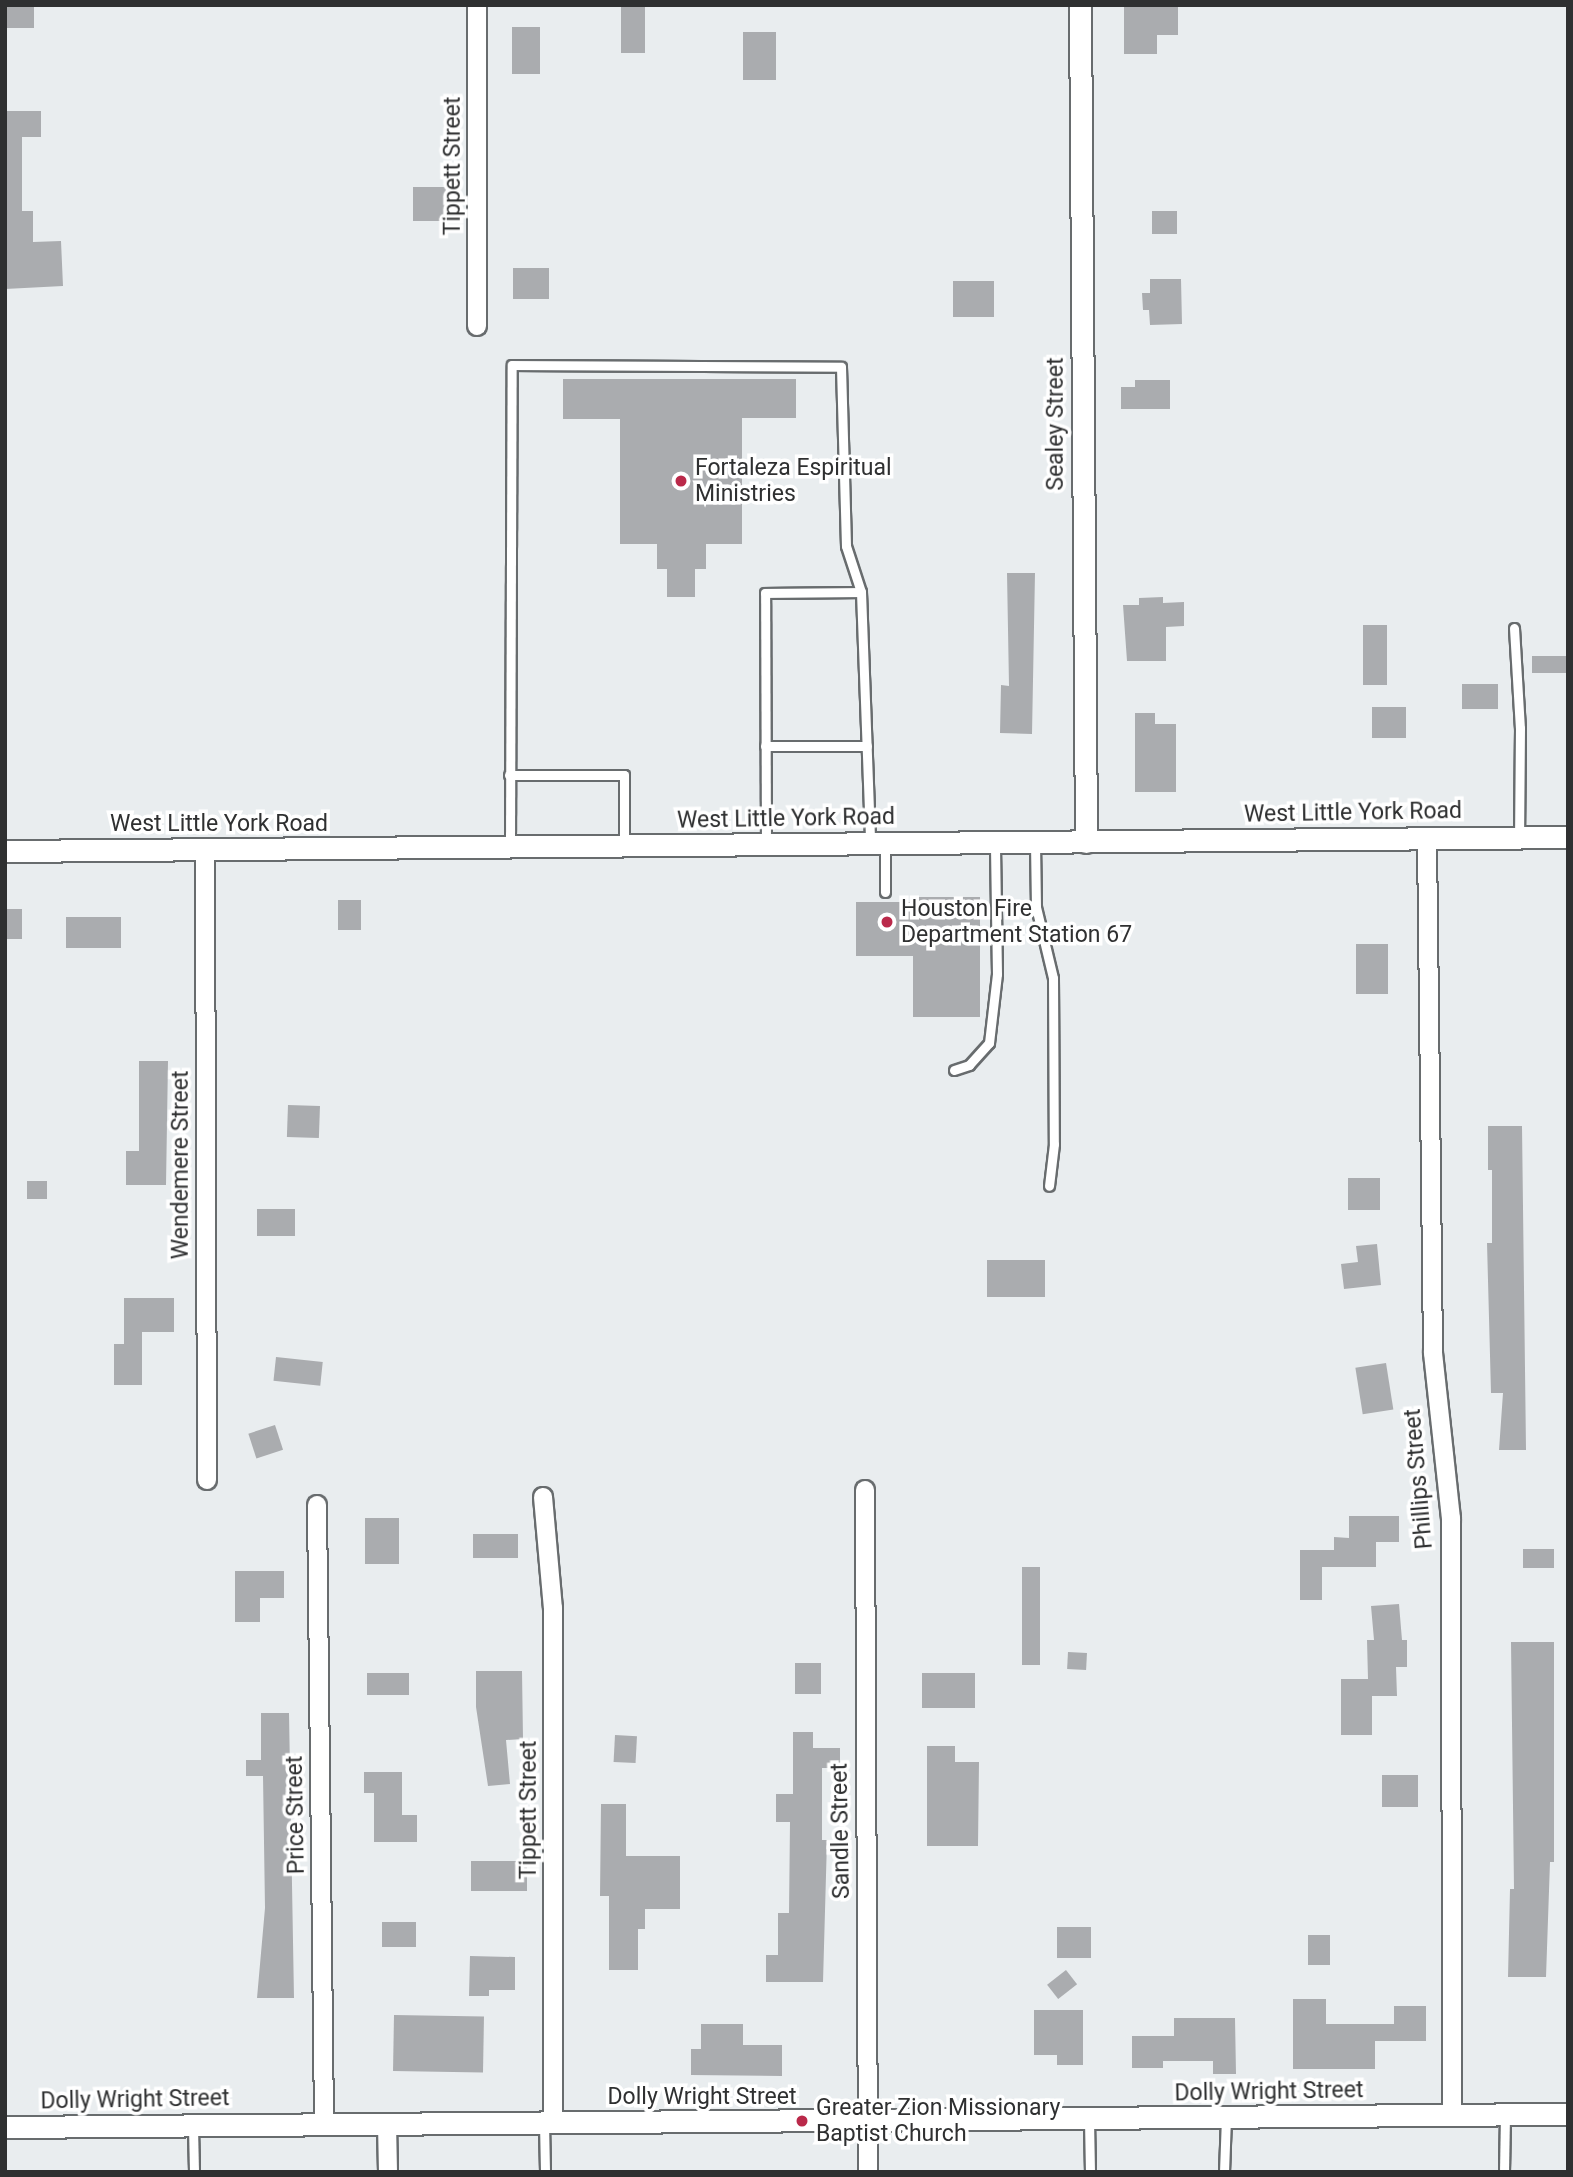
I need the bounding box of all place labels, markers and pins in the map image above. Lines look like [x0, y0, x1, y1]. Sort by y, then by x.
place label: Fortaleza Espiritual Ministries [695, 454, 892, 508]
marker: Fortaleza Espiritual Ministries [673, 473, 689, 489]
place label: Houston Fire Department Station 67 [901, 895, 1132, 949]
marker: Houston Fire Department Station 67 [879, 914, 895, 930]
place label: Greater Zion Missionary Baptist Church [816, 2094, 1060, 2148]
marker: Greater Zion Missionary Baptist Church [794, 2113, 810, 2129]

